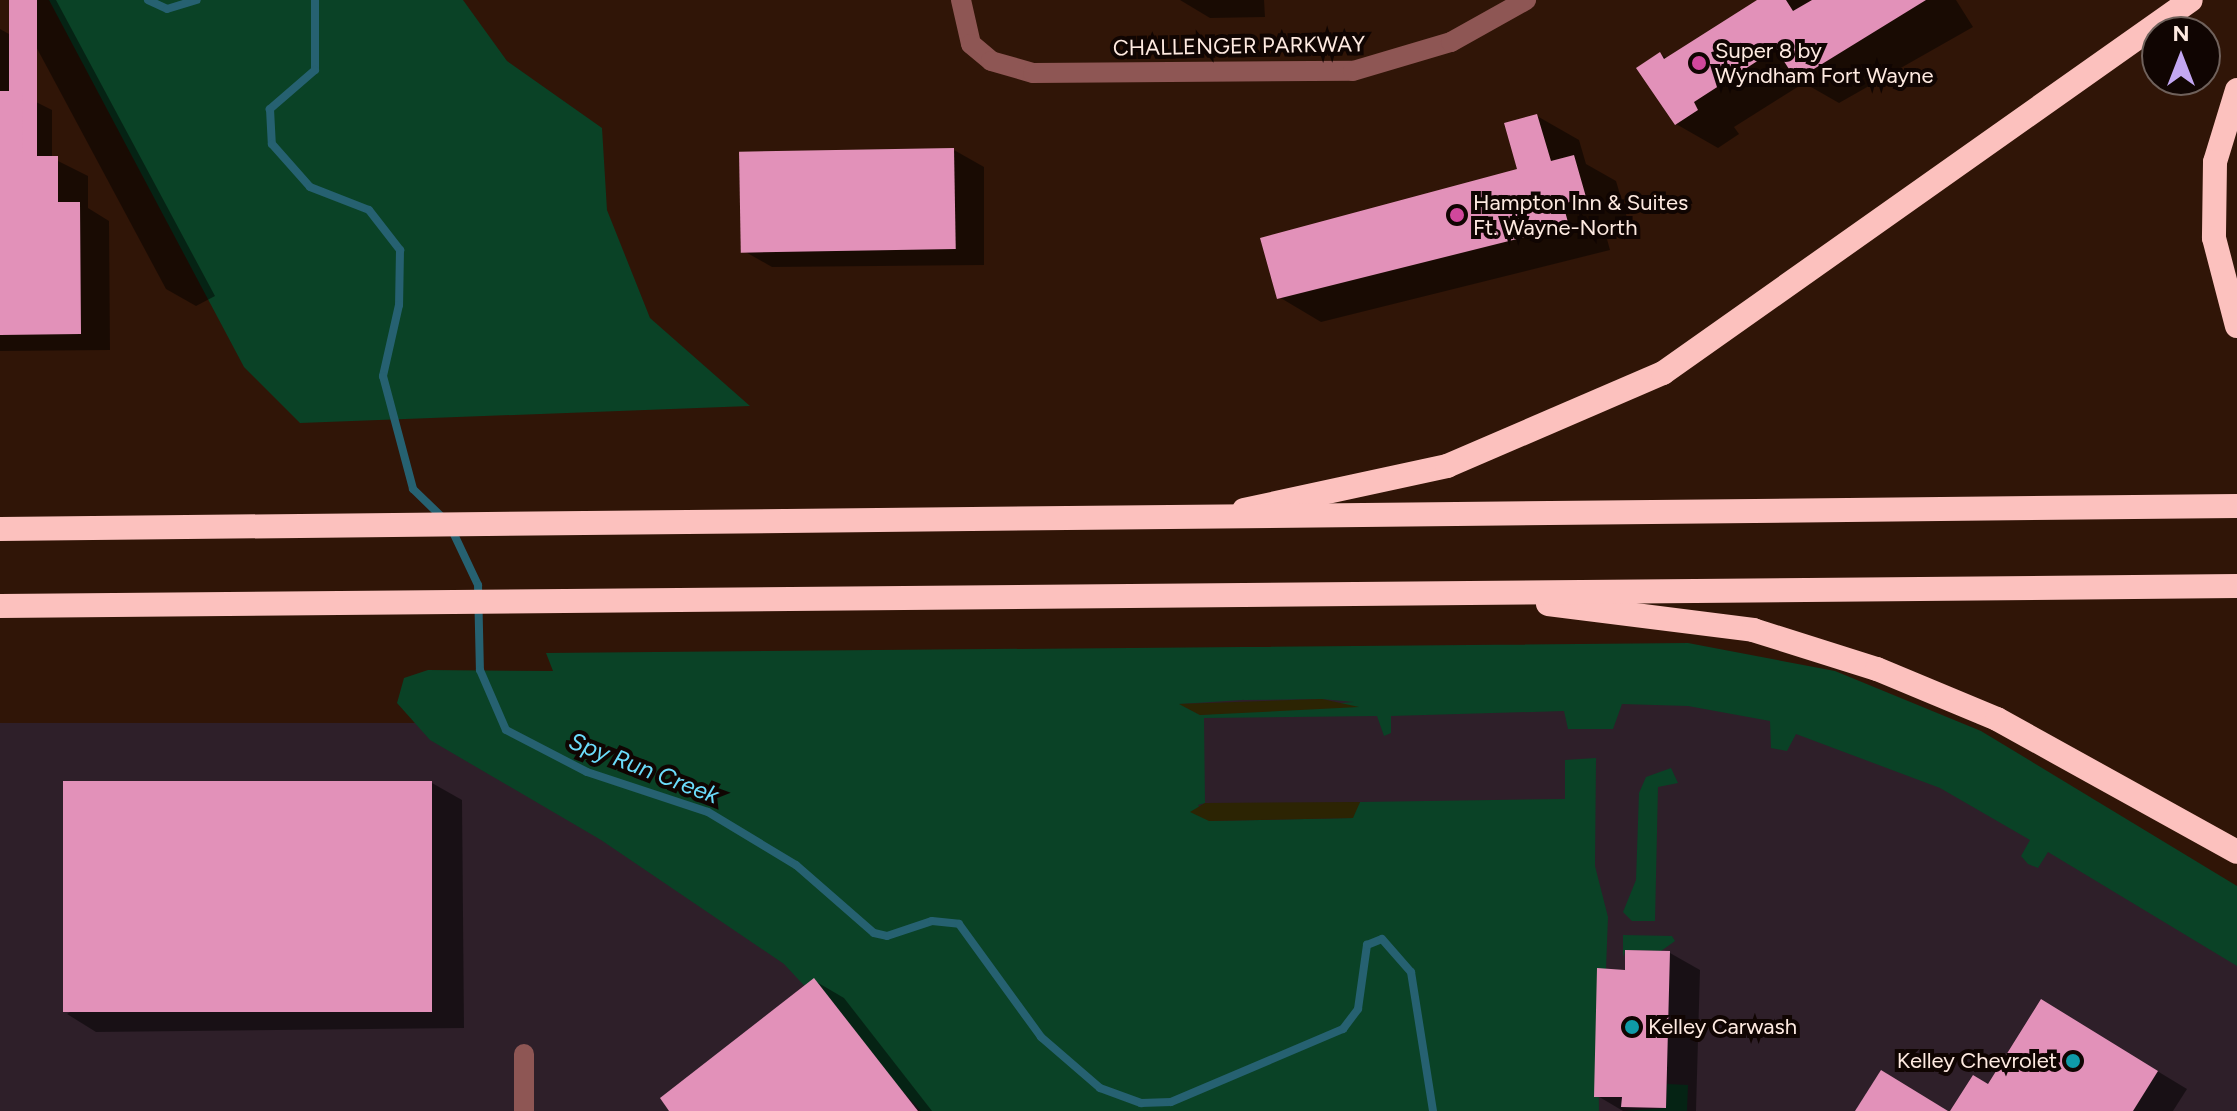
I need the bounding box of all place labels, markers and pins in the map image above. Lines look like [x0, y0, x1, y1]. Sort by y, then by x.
place label: Super 8 by Wyndham Fort Wayne [1715, 37, 1933, 88]
marker: Super 8 by Wyndham Fort Wayne [1690, 54, 1708, 72]
place label: Hampton Inn & Suites Ft. Wayne-North [1473, 189, 1688, 240]
marker: Hampton Inn & Suites Ft. Wayne-North [1448, 206, 1466, 224]
place label: Kelley Carwash [1648, 1014, 1797, 1040]
marker: Kelley Carwash [1623, 1018, 1641, 1036]
place label: Kelley Chevrolet [1897, 1048, 2057, 1074]
marker: Kelley Chevrolet [2064, 1052, 2082, 1070]

